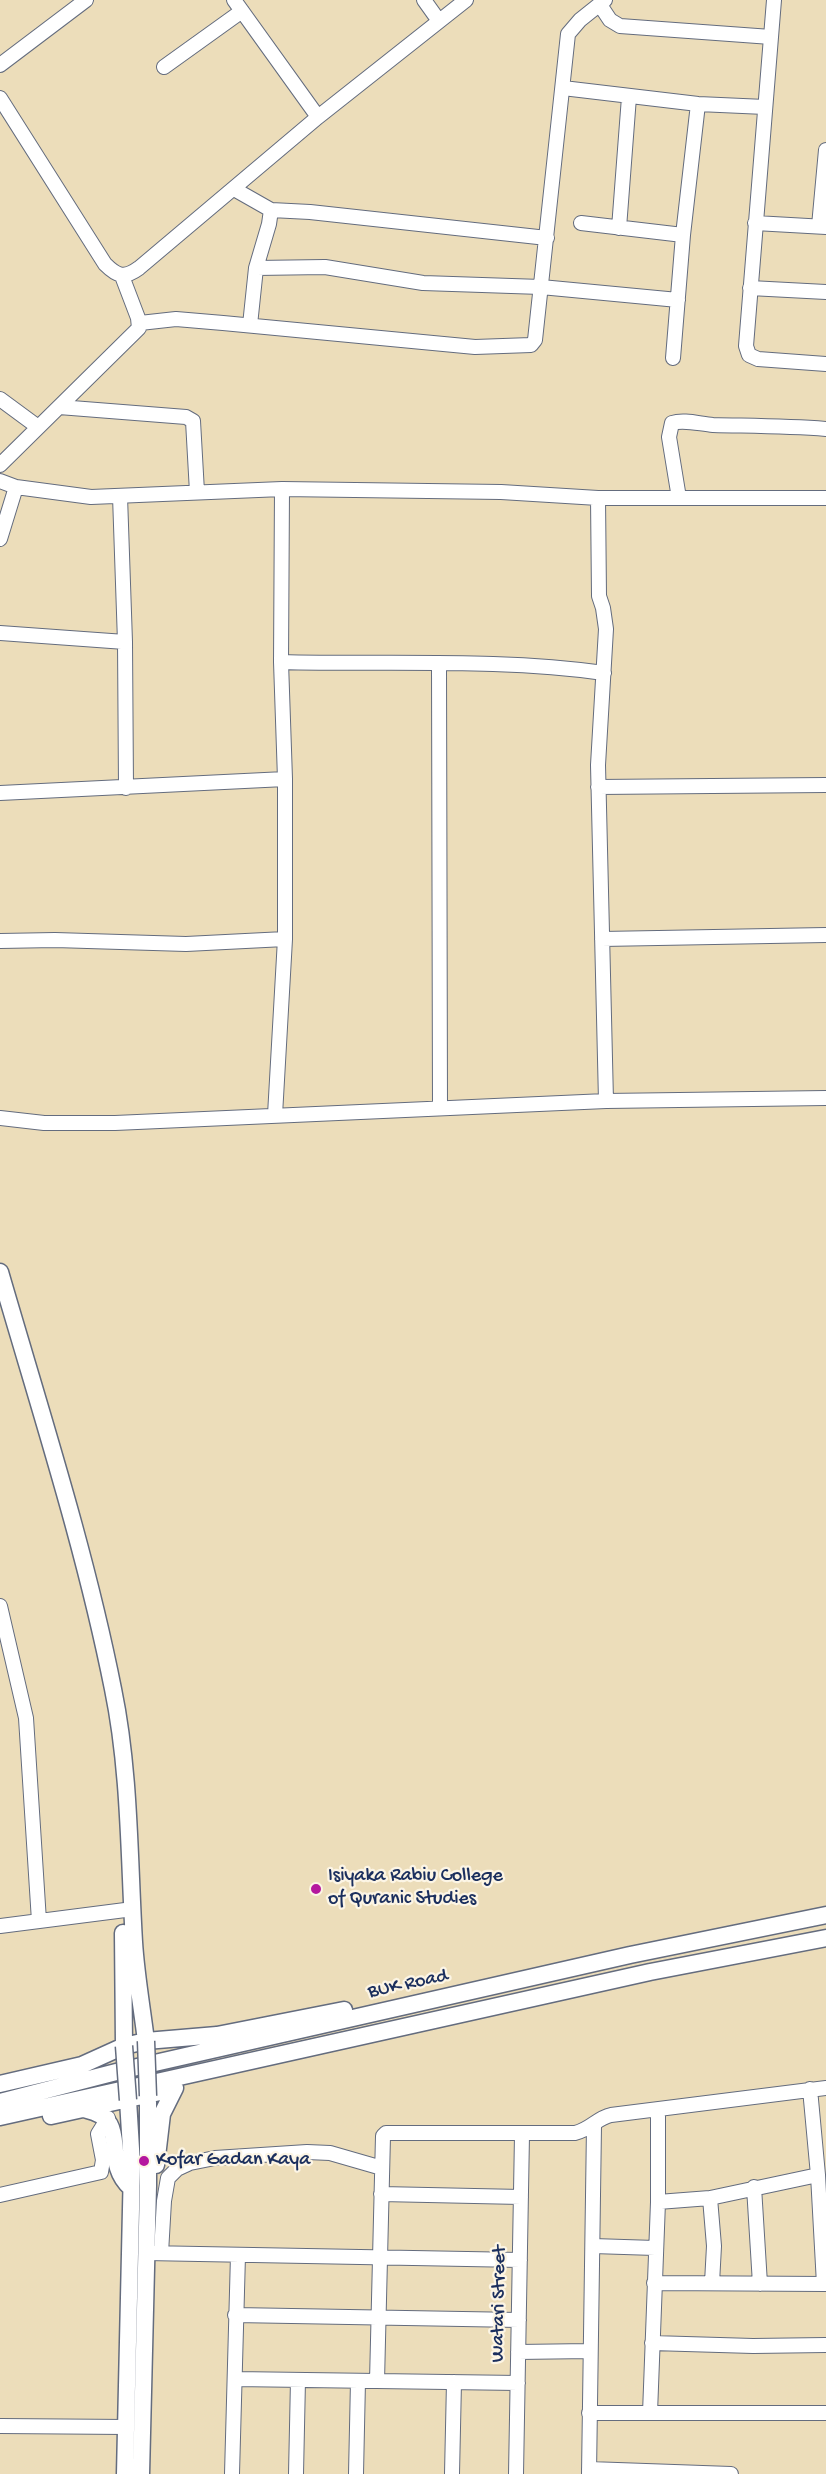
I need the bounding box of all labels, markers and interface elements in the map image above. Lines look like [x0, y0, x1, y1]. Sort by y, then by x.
place label: Isiyaka Rabiu College of Quranic Studies [328, 1865, 503, 1912]
marker: Isiyaka Rabiu College of Quranic Studies [309, 1882, 323, 1896]
street label: BUK Road [366, 1965, 450, 2005]
place label: Kofar Gadan Kaya [156, 2149, 310, 2173]
marker: Kofar Gadan Kaya [137, 2154, 151, 2168]
street label: Watari Street [487, 2245, 513, 2363]

